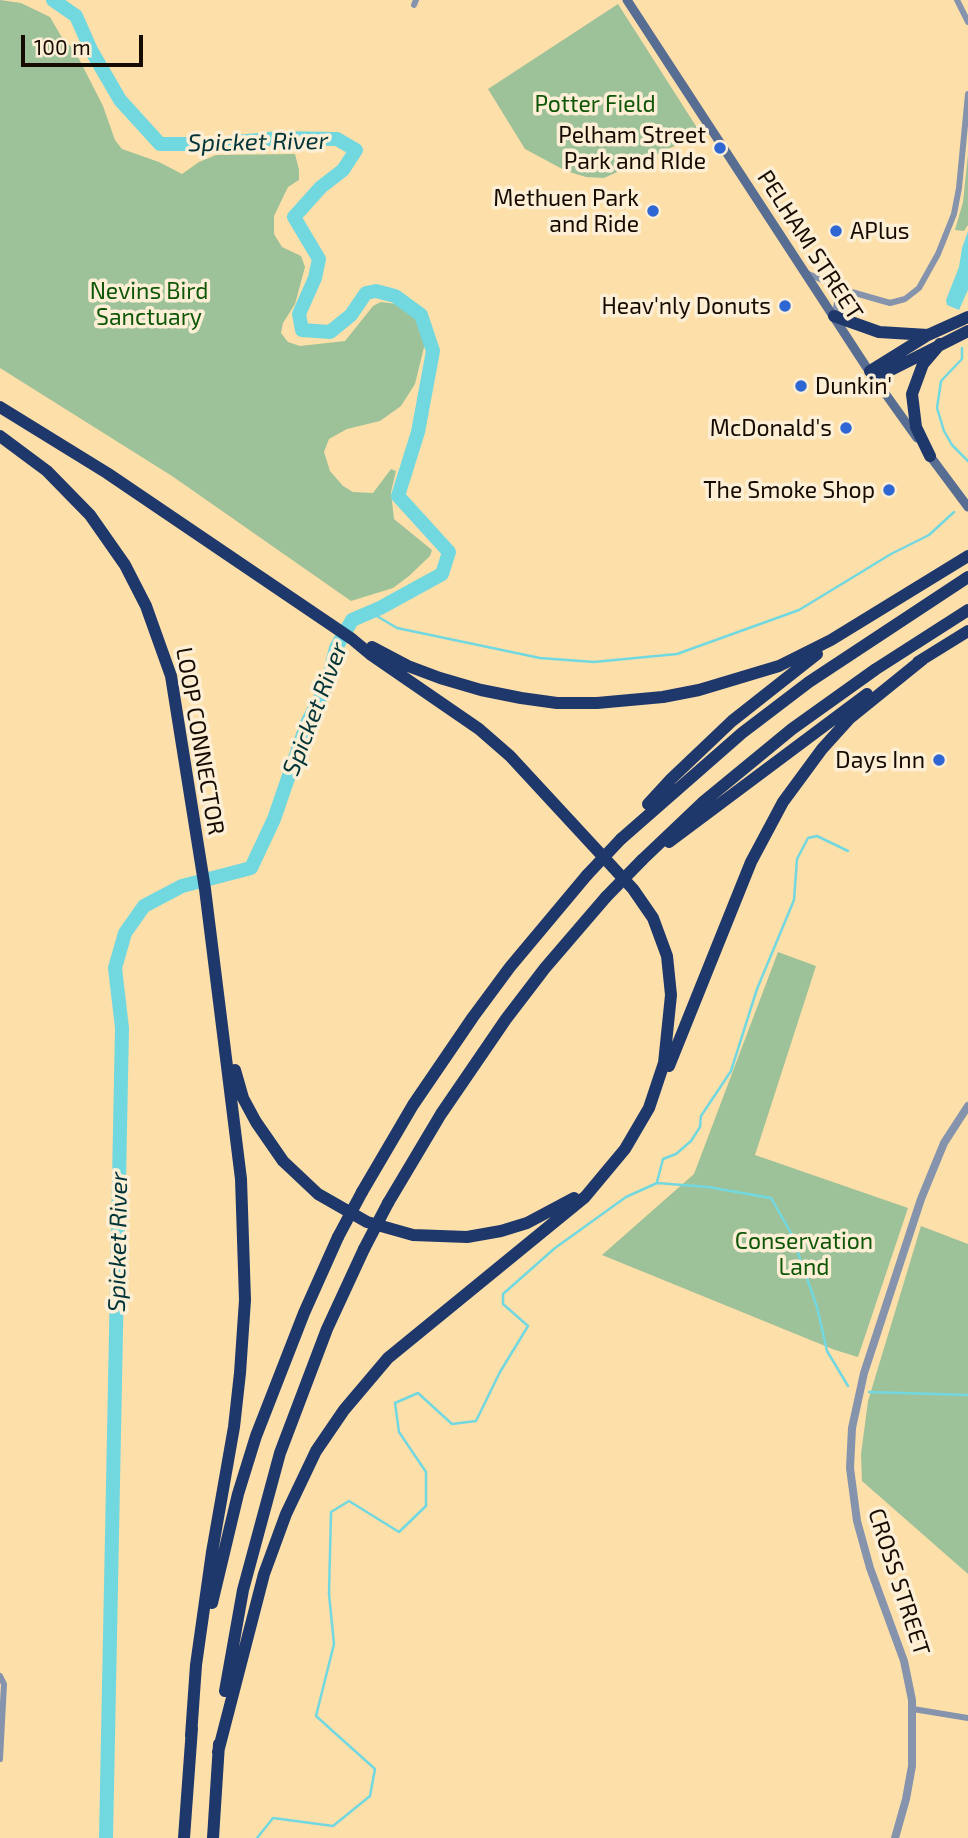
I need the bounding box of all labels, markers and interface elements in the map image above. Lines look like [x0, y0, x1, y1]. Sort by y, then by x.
scale bar [24, 21, 147, 65]
text: 100 m [34, 34, 91, 59]
park label: Potter Field [534, 90, 656, 118]
place label: Pelham Street Park and RIde [558, 121, 706, 175]
water label: Spicket River [188, 126, 328, 158]
marker: Pelham Street Park and RIde [712, 140, 728, 156]
street label: PELHAM STREET [751, 165, 869, 325]
place label: Methuen Park and Ride [493, 184, 639, 238]
marker: Methuen Park and Ride [645, 203, 661, 219]
place label: APlus [850, 217, 910, 245]
marker: APlus [828, 223, 844, 239]
park label: Nevins Bird Sanctuary [90, 277, 208, 331]
place label: Heav'nly Donuts [601, 292, 771, 320]
marker: Heav'nly Donuts [777, 298, 793, 314]
place label: Dunkin' [815, 372, 892, 400]
marker: Dunkin' [793, 378, 809, 394]
place label: McDonald's [710, 414, 832, 442]
marker: McDonald's [838, 420, 854, 436]
place label: The Smoke Shop [703, 476, 875, 504]
marker: The Smoke Shop [881, 482, 897, 498]
water label: Spicket River [276, 638, 354, 780]
street label: LOOP CONNECTOR [170, 645, 230, 837]
place label: Days Inn [835, 746, 925, 774]
marker: Days Inn [931, 752, 947, 768]
water label: Spicket River [102, 1172, 134, 1312]
park label: Conservation Land [735, 1227, 873, 1281]
street label: CROSS STREET [862, 1505, 936, 1659]

